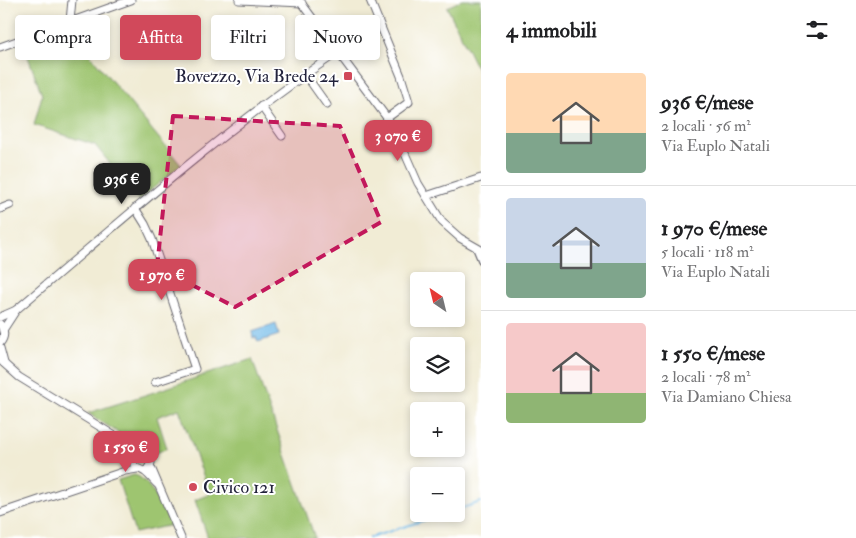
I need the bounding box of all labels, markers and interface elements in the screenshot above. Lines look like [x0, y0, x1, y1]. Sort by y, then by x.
chip: Compra [15, 15, 110, 60]
chip: Affitta [120, 15, 201, 60]
chip: Filtri [211, 15, 285, 60]
chip: Nuovo [295, 15, 380, 60]
icon: filters [803, 16, 831, 44]
text: 4 immobili [506, 17, 597, 44]
place label: Bovezzo, Via Brede 24 [175, 65, 339, 88]
marker: Bovezzo, Via Brede 24 [342, 70, 354, 82]
text: 936 €/mese [661, 89, 754, 116]
icon: home [546, 93, 606, 153]
text: 2 locali · 56 m² [661, 116, 751, 136]
pin: 3 070 € [352, 120, 444, 162]
text: 3 070 € [375, 126, 421, 146]
text: Via Euplo Natali [661, 136, 770, 156]
pin: 936 € [87, 162, 157, 205]
text: 936 € [104, 169, 140, 189]
text: 1 970 €/mese [661, 215, 767, 242]
icon: home [546, 218, 606, 278]
text: 5 locali · 118 m² [661, 242, 754, 262]
pin: 1 970 € [116, 258, 208, 301]
text: Via Euplo Natali [661, 262, 770, 282]
text: 1 970 € [139, 265, 185, 285]
north arrow [410, 272, 465, 328]
map controls [410, 272, 465, 522]
button: layers [410, 337, 465, 392]
text: 1 550 €/mese [661, 340, 765, 367]
icon: home [546, 343, 606, 403]
text: 2 locali · 78 m² [661, 367, 751, 387]
text: Via Damiano Chiesa [661, 387, 792, 407]
button: + [410, 402, 465, 457]
pin: 1 550 € [80, 430, 172, 473]
text: 1 550 € [104, 437, 148, 457]
button: − [410, 467, 465, 522]
place label: Civico 121 [203, 476, 275, 499]
marker: Civico 121 [187, 481, 199, 493]

